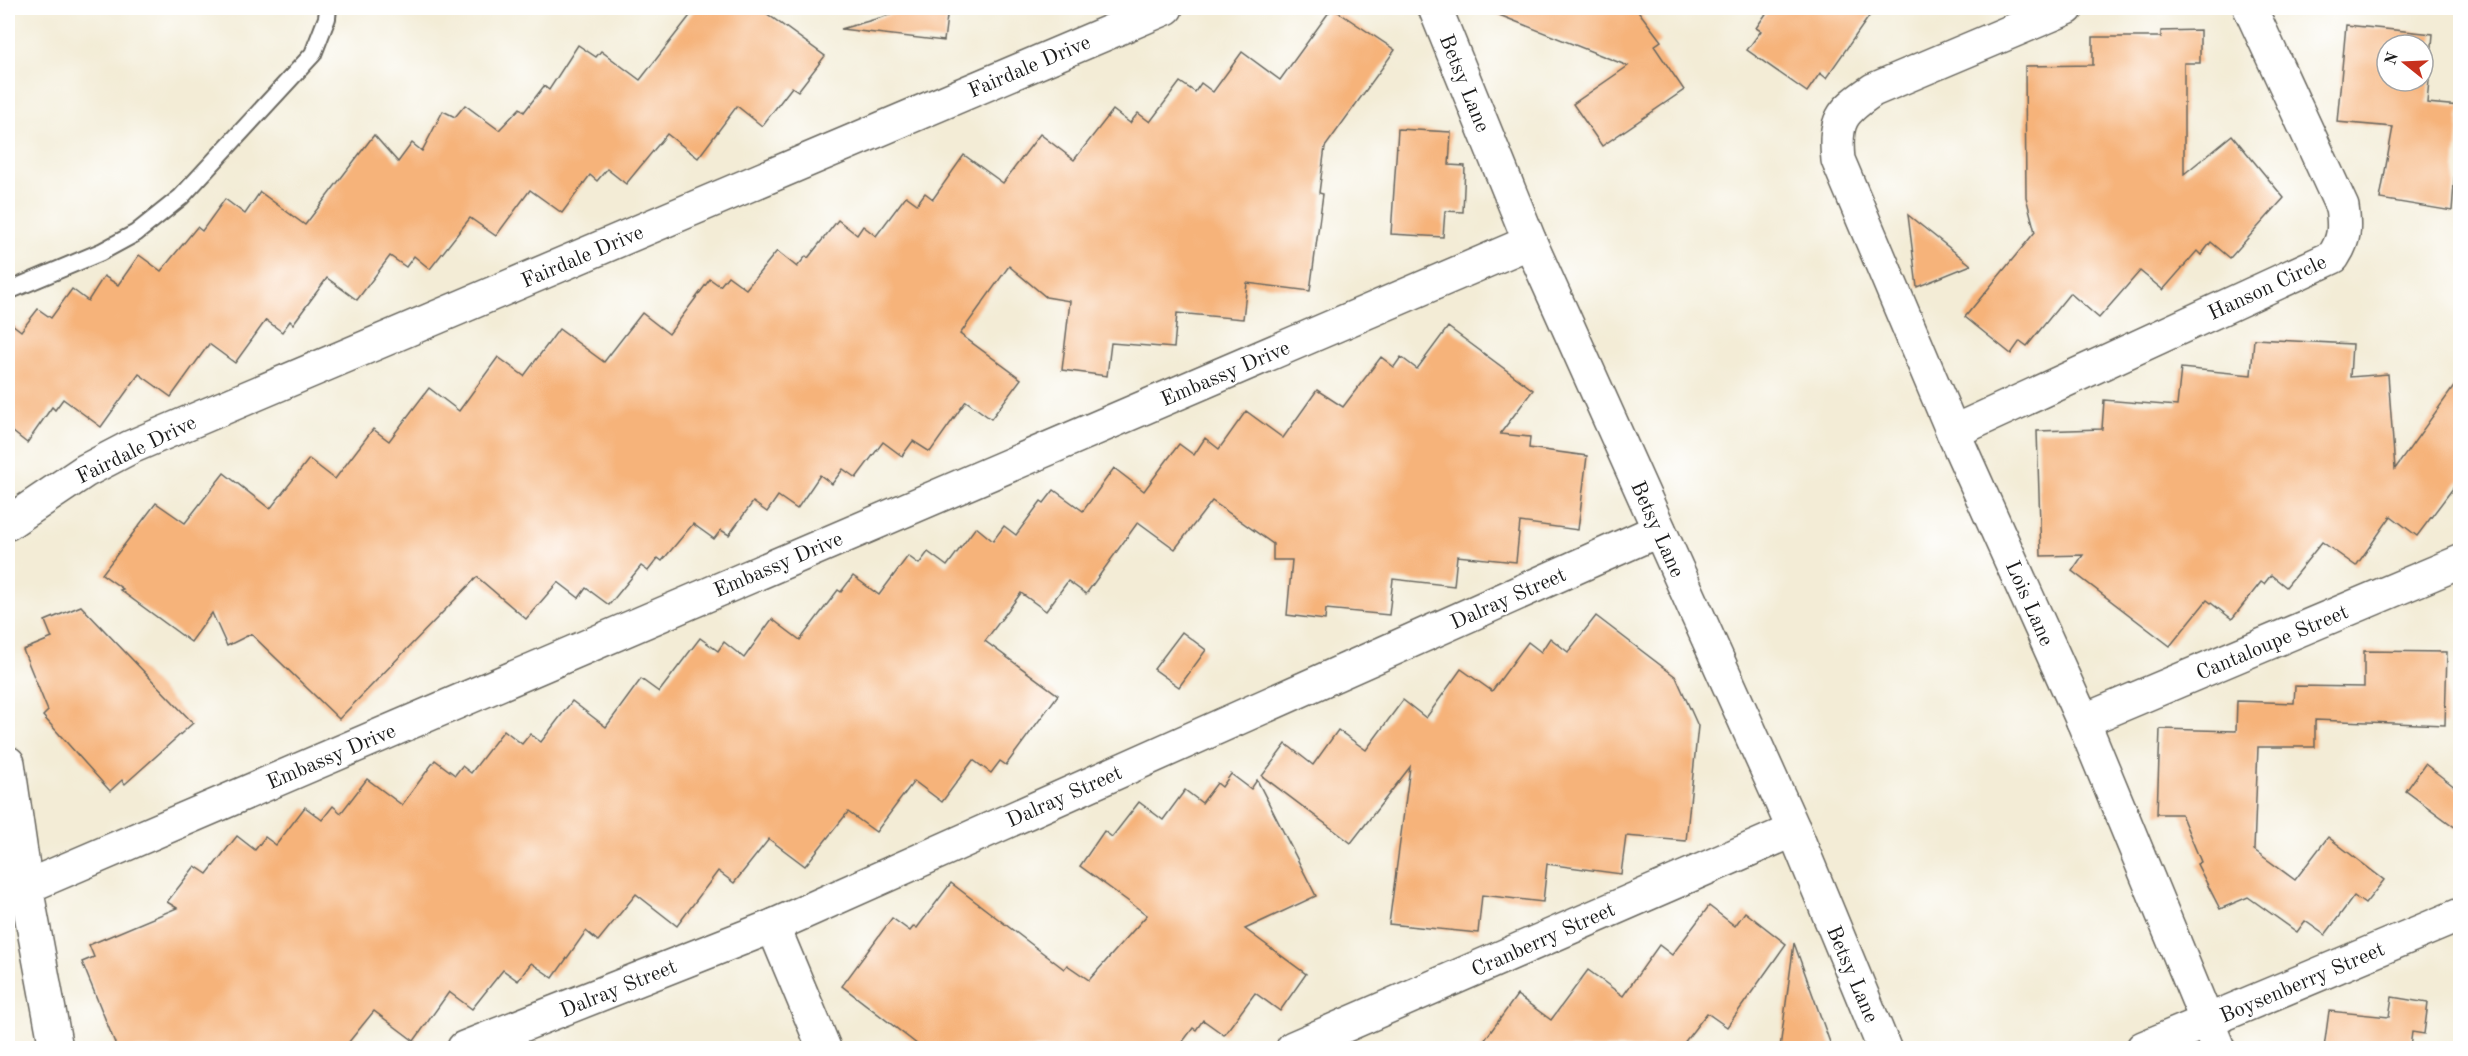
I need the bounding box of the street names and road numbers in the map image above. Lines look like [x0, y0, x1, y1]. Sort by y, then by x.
street label: Fairdale Drive [965, 32, 1094, 103]
street label: Betsy Lane [1435, 32, 1493, 135]
street label: Fairdale Drive [518, 222, 647, 293]
street label: Hanson Circle [2205, 252, 2330, 325]
street label: Embassy Drive [1158, 338, 1293, 411]
street label: Fairdale Drive [73, 412, 200, 488]
street label: Betsy Lane [1626, 478, 1687, 581]
street label: Embassy Drive [711, 529, 846, 602]
street label: Lois Lane [2001, 558, 2057, 649]
street label: Dalray Street [1448, 565, 1569, 634]
street label: Cantaloupe Street [2194, 602, 2352, 685]
street label: Embassy Drive [264, 721, 399, 794]
street label: Dalray Street [1004, 763, 1125, 832]
street label: Cranberry Street [1469, 899, 1619, 981]
street label: Betsy Lane [1822, 923, 1881, 1026]
street label: Boysenberry Street [2217, 939, 2388, 1028]
street label: Dalray Street [557, 956, 680, 1022]

